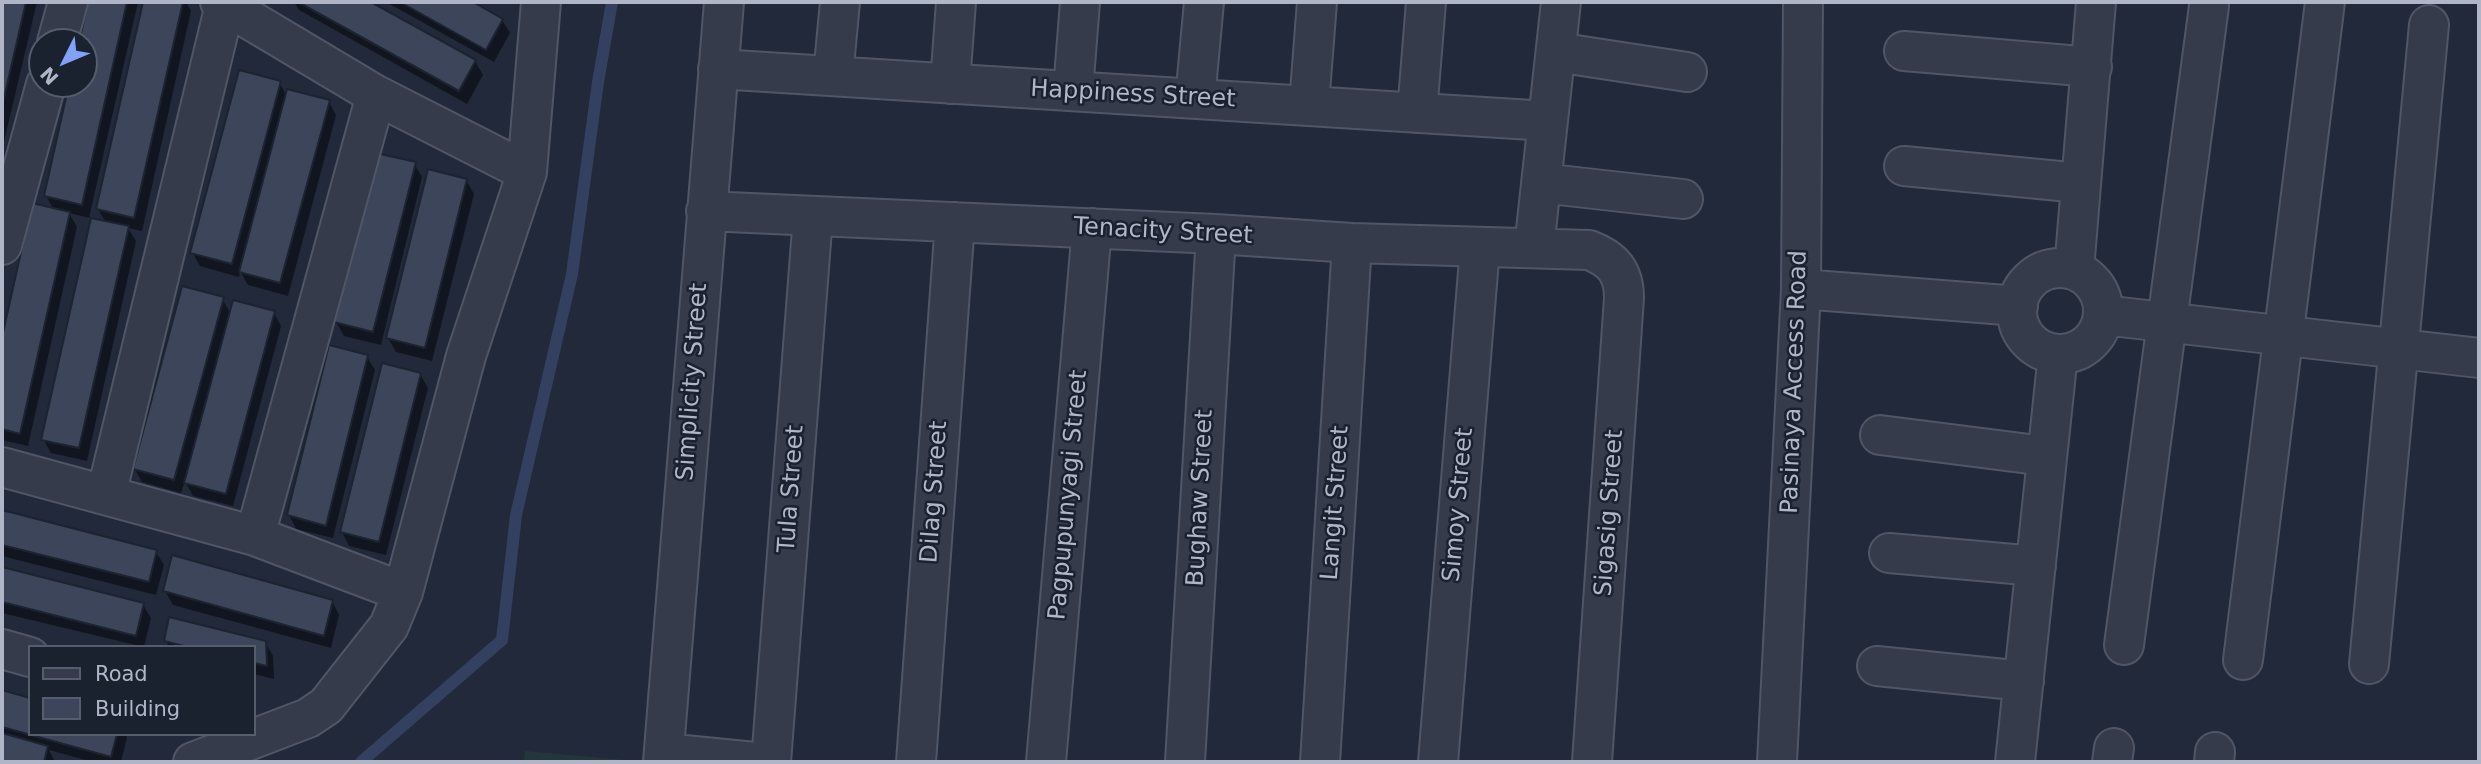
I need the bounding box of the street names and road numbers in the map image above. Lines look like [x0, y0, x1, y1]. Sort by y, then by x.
street label: Happiness Street [1030, 75, 1236, 115]
street label: Tenacity Street [1073, 213, 1253, 251]
street label: Pasinaya Access Road [1776, 250, 1814, 514]
street label: Simplicity Street [672, 282, 714, 482]
street label: Pagpupunyagi Street [1044, 369, 1094, 621]
street label: Bughaw Street [1182, 409, 1220, 587]
street label: Dilag Street [916, 420, 954, 564]
street label: Tula Street [773, 424, 811, 554]
street label: Langit Street [1316, 425, 1356, 581]
street label: Simoy Street [1438, 427, 1480, 583]
street label: Sigasig Street [1590, 429, 1630, 597]

